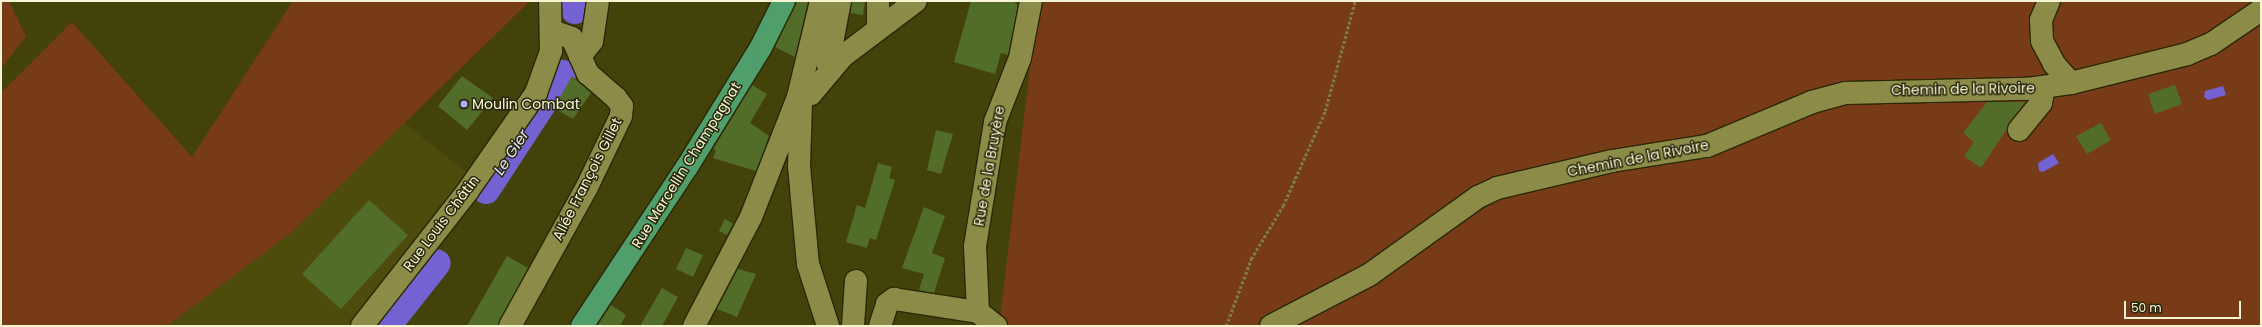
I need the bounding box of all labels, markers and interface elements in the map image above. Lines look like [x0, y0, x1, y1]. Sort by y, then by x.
street label: Rue Marcellin Champagnat [628, 79, 744, 251]
street label: Chemin de la Rivoire [1891, 79, 2035, 99]
place label: Moulin Combat [472, 96, 580, 112]
marker: Moulin Combat [459, 99, 469, 109]
street label: Rue de la Bruyère [970, 105, 1008, 227]
street label: Allée François Gillet [549, 115, 625, 243]
water label: Le Gier [490, 126, 532, 178]
street label: Chemin de la Rivoire [1566, 136, 1710, 180]
street label: Rue Louis Châtin [400, 172, 482, 274]
scale bar [2126, 293, 2243, 319]
text: 50 m [2131, 299, 2162, 316]

